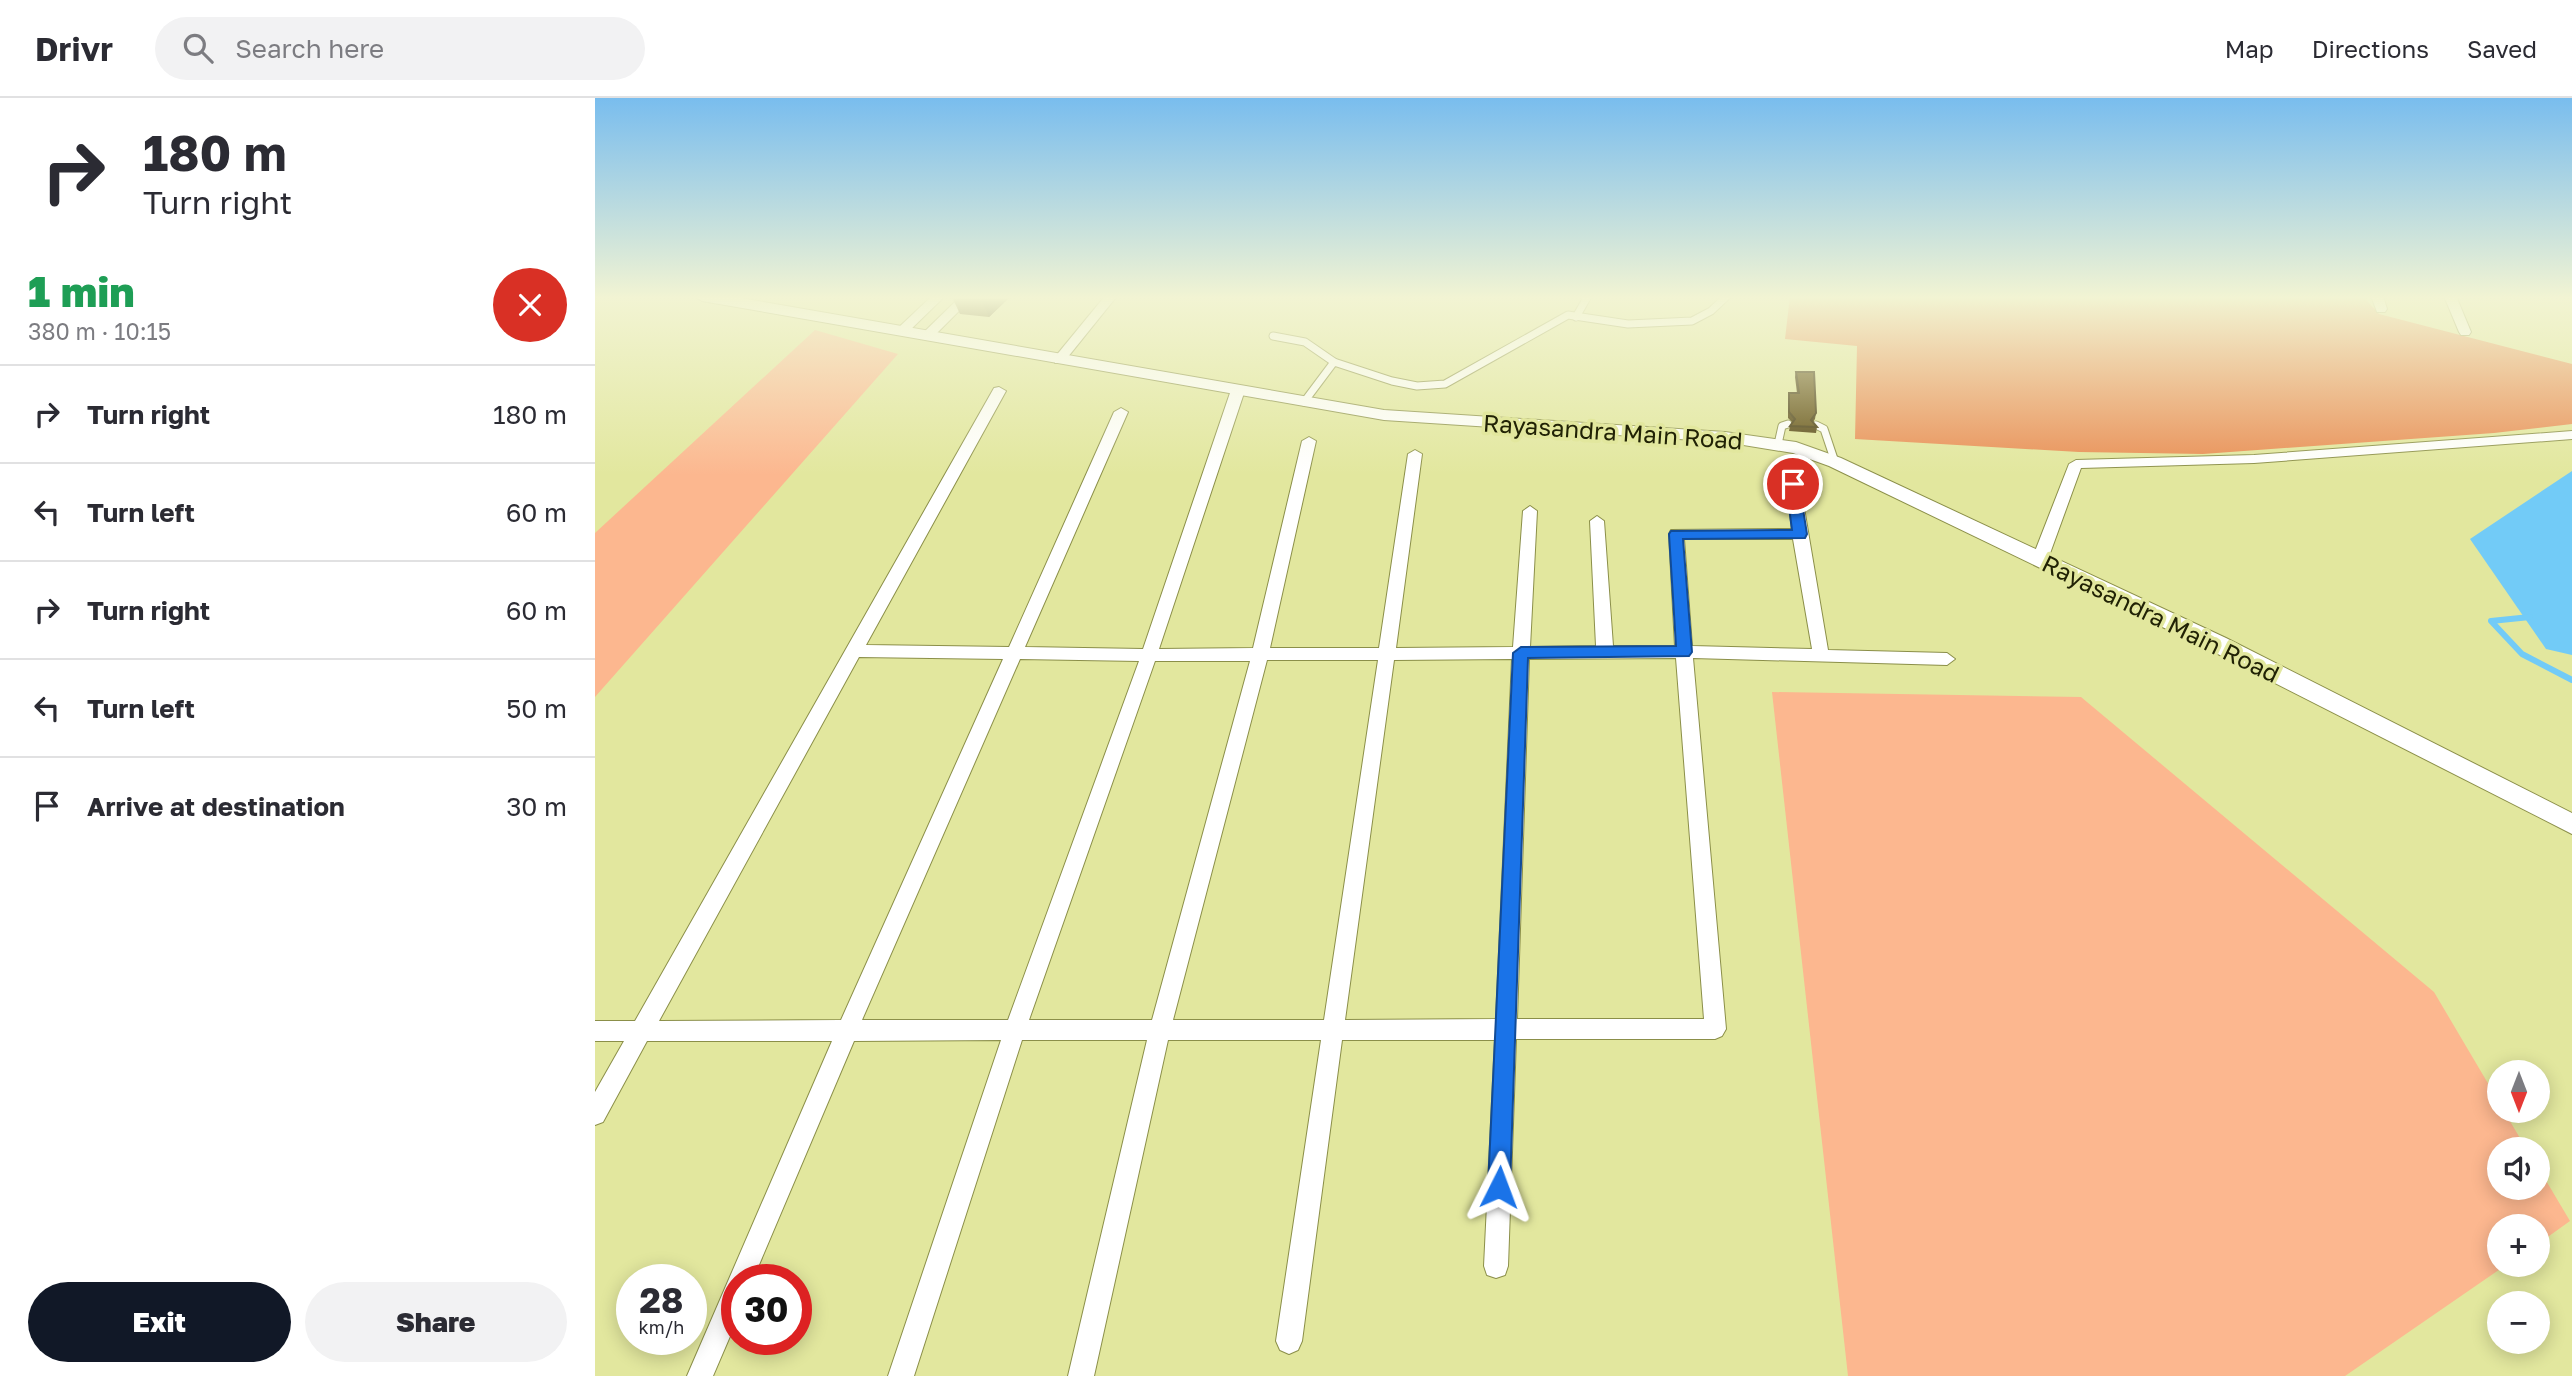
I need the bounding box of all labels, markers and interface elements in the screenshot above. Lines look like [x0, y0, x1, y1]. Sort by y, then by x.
search box [155, 17, 645, 80]
text: Drivr [35, 29, 113, 68]
icon: search [179, 29, 217, 67]
text: Search here [235, 33, 384, 64]
text: Map [2225, 34, 2274, 63]
text: Directions [2312, 34, 2429, 63]
text: Saved [2467, 34, 2537, 63]
text: 180 m [143, 123, 287, 182]
icon: right [28, 126, 119, 217]
text: Turn right [143, 183, 292, 221]
text: 1 min [28, 266, 135, 316]
button: close [493, 268, 567, 342]
text: 380 m · 10:15 [28, 317, 171, 345]
icon: right [28, 395, 66, 433]
text: Turn right [87, 399, 210, 430]
text: 180 m [493, 399, 567, 430]
street label: Rayasandra Main Road [1482, 407, 1744, 455]
pin [1763, 454, 1823, 514]
icon: arrive [1774, 465, 1812, 503]
icon: left [28, 493, 66, 531]
text: Turn left [87, 497, 195, 528]
text: 60 m [506, 497, 567, 528]
street label: Rayasandra Main Road [2038, 548, 2284, 688]
icon: right [28, 591, 66, 629]
text: Turn right [87, 595, 210, 626]
text: 60 m [506, 595, 567, 626]
icon: left [28, 689, 66, 727]
text: Turn left [87, 693, 195, 724]
text: 50 m [506, 693, 567, 724]
icon: arrive [28, 787, 66, 825]
text: Arrive at destination [87, 791, 345, 822]
text: 30 m [506, 791, 567, 822]
north arrow [2487, 1060, 2550, 1124]
map controls [2487, 1060, 2550, 1354]
button: sound [2487, 1137, 2550, 1200]
position arrow [1462, 1150, 1536, 1224]
button: + [2487, 1214, 2550, 1277]
speed limit sign: 30 [721, 1264, 812, 1355]
text: 28 [640, 1279, 683, 1321]
button: Exit [28, 1282, 291, 1362]
button: Share [305, 1282, 567, 1362]
button: − [2487, 1291, 2550, 1354]
text: km/h [639, 1316, 684, 1338]

